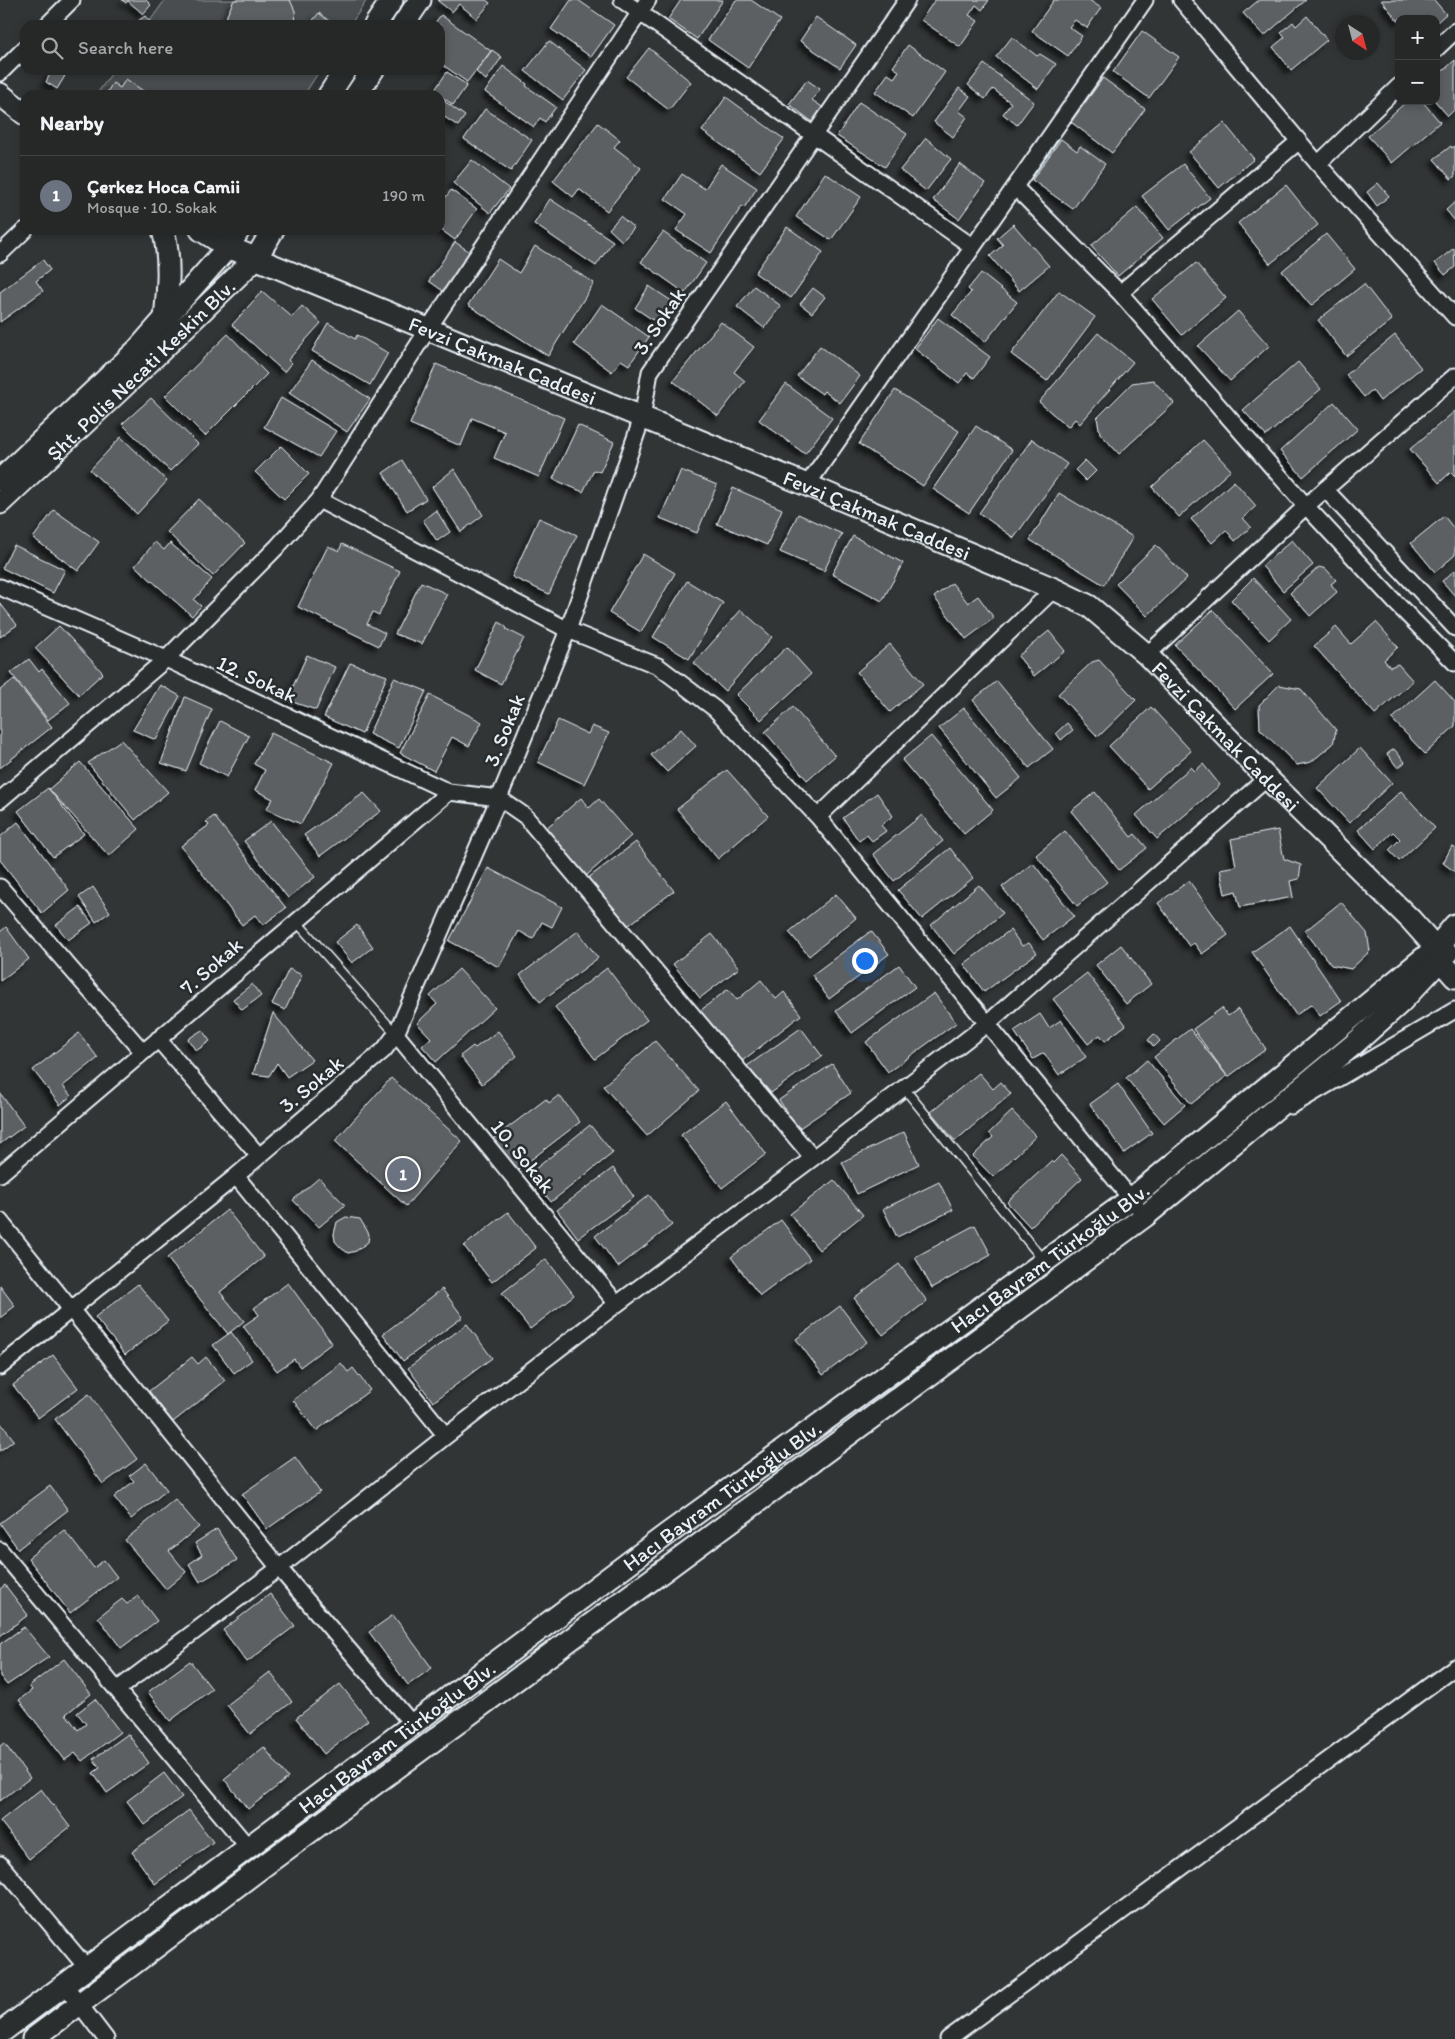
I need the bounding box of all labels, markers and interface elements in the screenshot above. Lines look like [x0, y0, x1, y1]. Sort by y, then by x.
north arrow [1335, 15, 1380, 60]
map controls [1395, 15, 1440, 105]
button: + [1395, 15, 1440, 60]
search box [20, 20, 445, 75]
icon: search [38, 34, 66, 62]
text: Search here [78, 36, 173, 59]
button: − [1395, 60, 1440, 105]
text: Nearby [40, 110, 104, 135]
text: Çerkez Hoca Camii [87, 175, 240, 198]
text: 1 [52, 186, 60, 205]
text: 190 m [382, 186, 425, 205]
text: Mosque · 10. Sokak [87, 198, 217, 217]
street label: Şht. Polis Necati Keskin Blv. [41, 273, 240, 465]
street label: 3. Sokak [627, 282, 691, 359]
street label: Fevzi Çakmak Caddesi [405, 310, 600, 410]
street label: Fevzi Çakmak Caddesi [780, 464, 974, 565]
street label: 12. Sokak [213, 650, 301, 708]
street label: Fevzi Çakmak Caddesi [1147, 656, 1306, 816]
street label: 3. Sokak [478, 690, 530, 770]
street label: 7. Sokak [175, 932, 248, 1000]
your location [852, 948, 878, 974]
street label: 3. Sokak [274, 1050, 348, 1118]
street label: 10. Sokak [486, 1114, 560, 1198]
pin: 1 [387, 1155, 419, 1193]
street label: Hacı Bayram Türkoğlu Blv. [945, 1177, 1154, 1338]
street label: Hacı Bayram Türkoğlu Blv. [617, 1415, 826, 1576]
street label: Hacı Bayram Türkoğlu Blv. [293, 1655, 500, 1818]

